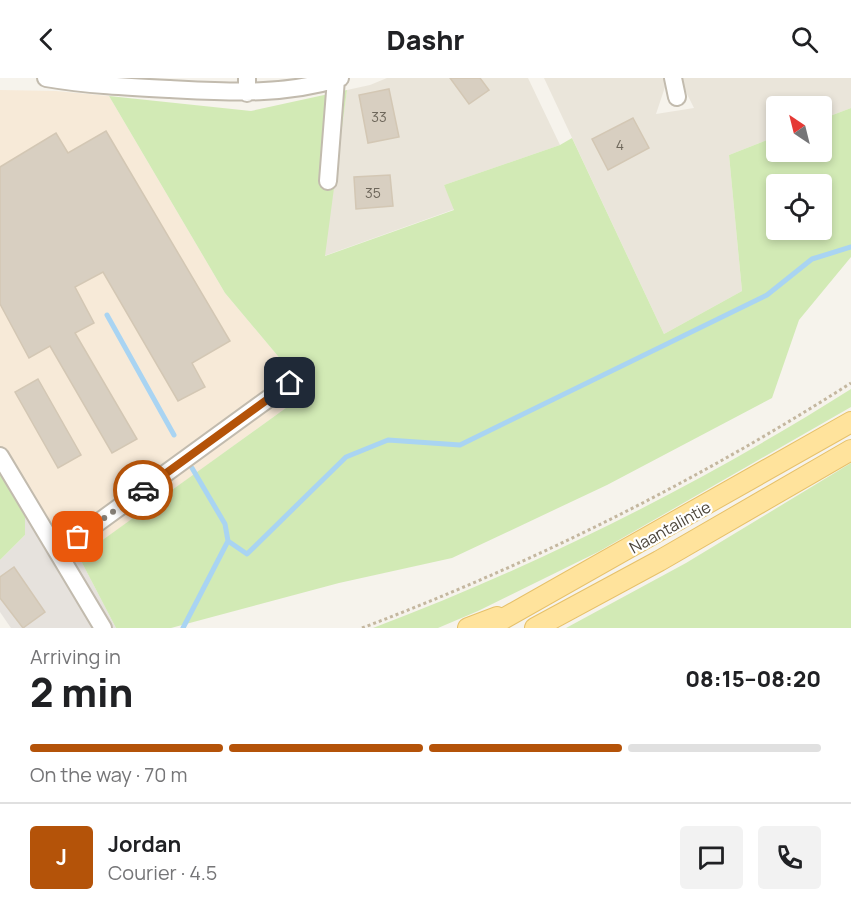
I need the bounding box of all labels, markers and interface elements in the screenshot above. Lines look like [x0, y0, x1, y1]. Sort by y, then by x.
text: Dashr [387, 21, 464, 58]
icon: back [30, 23, 63, 56]
icon: search [788, 23, 821, 56]
north arrow [766, 96, 832, 162]
map controls [766, 96, 832, 240]
house number: 33 [371, 107, 387, 126]
house number: 4 [616, 135, 624, 154]
button: locate [766, 174, 832, 240]
house number: 35 [365, 183, 381, 202]
pin [264, 357, 315, 408]
icon: home [273, 366, 306, 399]
courier [113, 460, 173, 520]
icon: car [127, 474, 160, 507]
street label: Naantalintie [625, 496, 715, 558]
pin [52, 511, 103, 562]
icon: bag [61, 520, 94, 553]
text: Arriving in [30, 643, 121, 670]
text: 08:15–08:20 [685, 664, 821, 694]
text: 2 min [30, 665, 133, 719]
text: On the way · 70 m [30, 761, 187, 788]
button: chat [680, 826, 743, 889]
button: phone [758, 826, 821, 889]
text: Jordan [108, 829, 181, 859]
text: J [56, 842, 67, 872]
text: Courier · 4.5 [108, 859, 217, 886]

